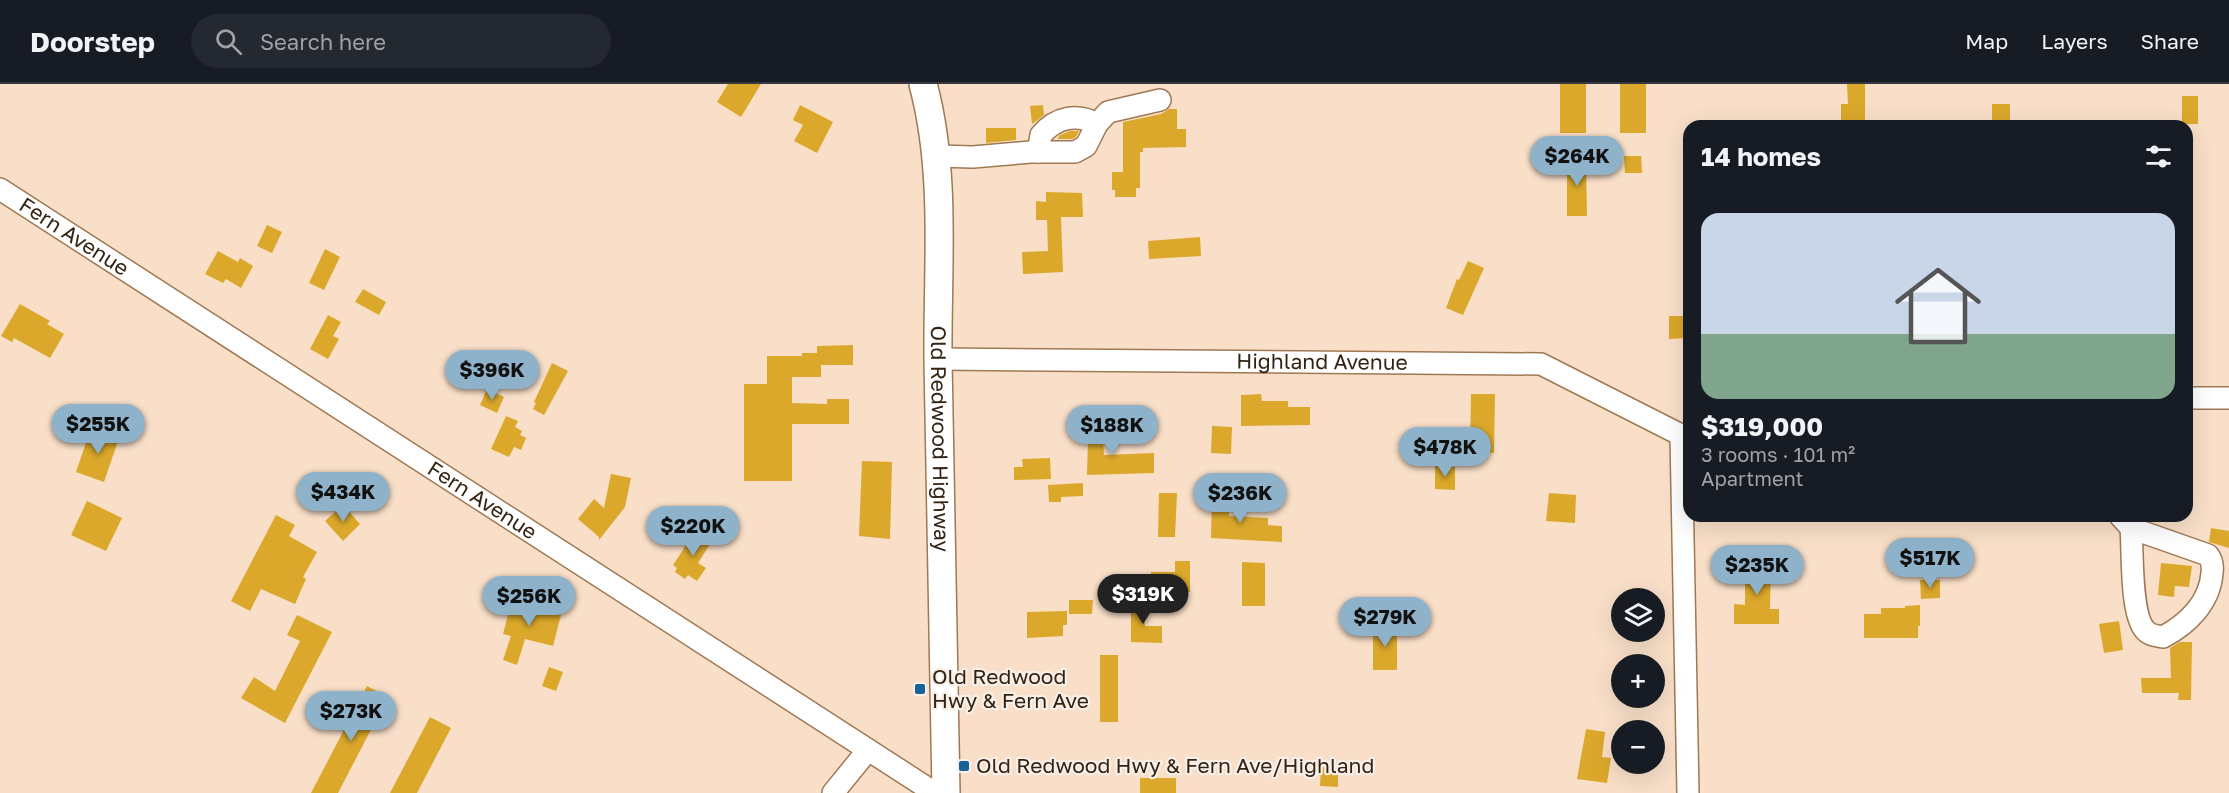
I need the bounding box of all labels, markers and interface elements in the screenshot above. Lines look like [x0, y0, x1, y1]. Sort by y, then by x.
search box [191, 14, 611, 68]
text: Doorstep [30, 25, 155, 58]
icon: search [212, 25, 245, 58]
text: Search here [260, 28, 386, 55]
text: Map [1965, 28, 2008, 54]
text: Layers [2041, 28, 2108, 54]
text: Share [2141, 28, 2199, 54]
pin: $264K [1535, 136, 1619, 187]
icon: filters [2142, 140, 2175, 173]
text: 14 homes [1701, 141, 1821, 172]
text: $264K [1544, 143, 1610, 167]
street label: Fern Avenue [15, 191, 134, 281]
icon: home [1884, 252, 1992, 360]
street label: Old Redwood Highway [926, 325, 955, 553]
street label: Highland Avenue [1236, 347, 1408, 375]
pin: $396K [450, 350, 534, 401]
text: $396K [459, 357, 525, 381]
pin: $255K [56, 404, 140, 455]
pin: $188K [1070, 405, 1154, 456]
text: $255K [66, 411, 130, 435]
text: $319,000 [1701, 411, 1823, 442]
text: $188K [1080, 412, 1144, 436]
pin: $478K [1403, 427, 1487, 478]
text: $478K [1413, 434, 1477, 458]
text: 3 rooms · 101 m² [1701, 442, 1855, 466]
street label: Fern Avenue [423, 455, 542, 544]
text: Apartment [1701, 466, 1804, 490]
pin: $434K [301, 472, 385, 523]
pin: $236K [1198, 473, 1282, 524]
text: $434K [310, 479, 376, 503]
text: $236K [1208, 480, 1273, 504]
pin: $220K [651, 506, 735, 557]
text: $220K [660, 513, 726, 537]
pin: $517K [1888, 538, 1972, 589]
pin: $235K [1715, 545, 1799, 596]
text: $517K [1899, 545, 1961, 569]
text: $235K [1725, 552, 1789, 576]
pin: $319K [1101, 574, 1185, 625]
pin: $256K [487, 576, 571, 627]
text: $319K [1111, 581, 1175, 605]
text: $256K [497, 583, 562, 607]
map controls [1611, 588, 1665, 774]
button: layers [1611, 588, 1665, 642]
pin: $279K [1343, 597, 1427, 648]
text: $279K [1353, 604, 1417, 628]
button: + [1611, 654, 1665, 708]
place label: Old Redwood Hwy & Fern Ave [932, 663, 1089, 713]
marker: Old Redwood Hwy & Fern Ave [913, 682, 927, 696]
pin: $273K [309, 691, 393, 742]
text: $273K [319, 698, 383, 722]
button: − [1611, 720, 1665, 774]
place label: Old Redwood Hwy & Fern Ave/Highland [976, 752, 1374, 778]
marker: Old Redwood Hwy & Fern Ave/Highland [957, 759, 971, 773]

